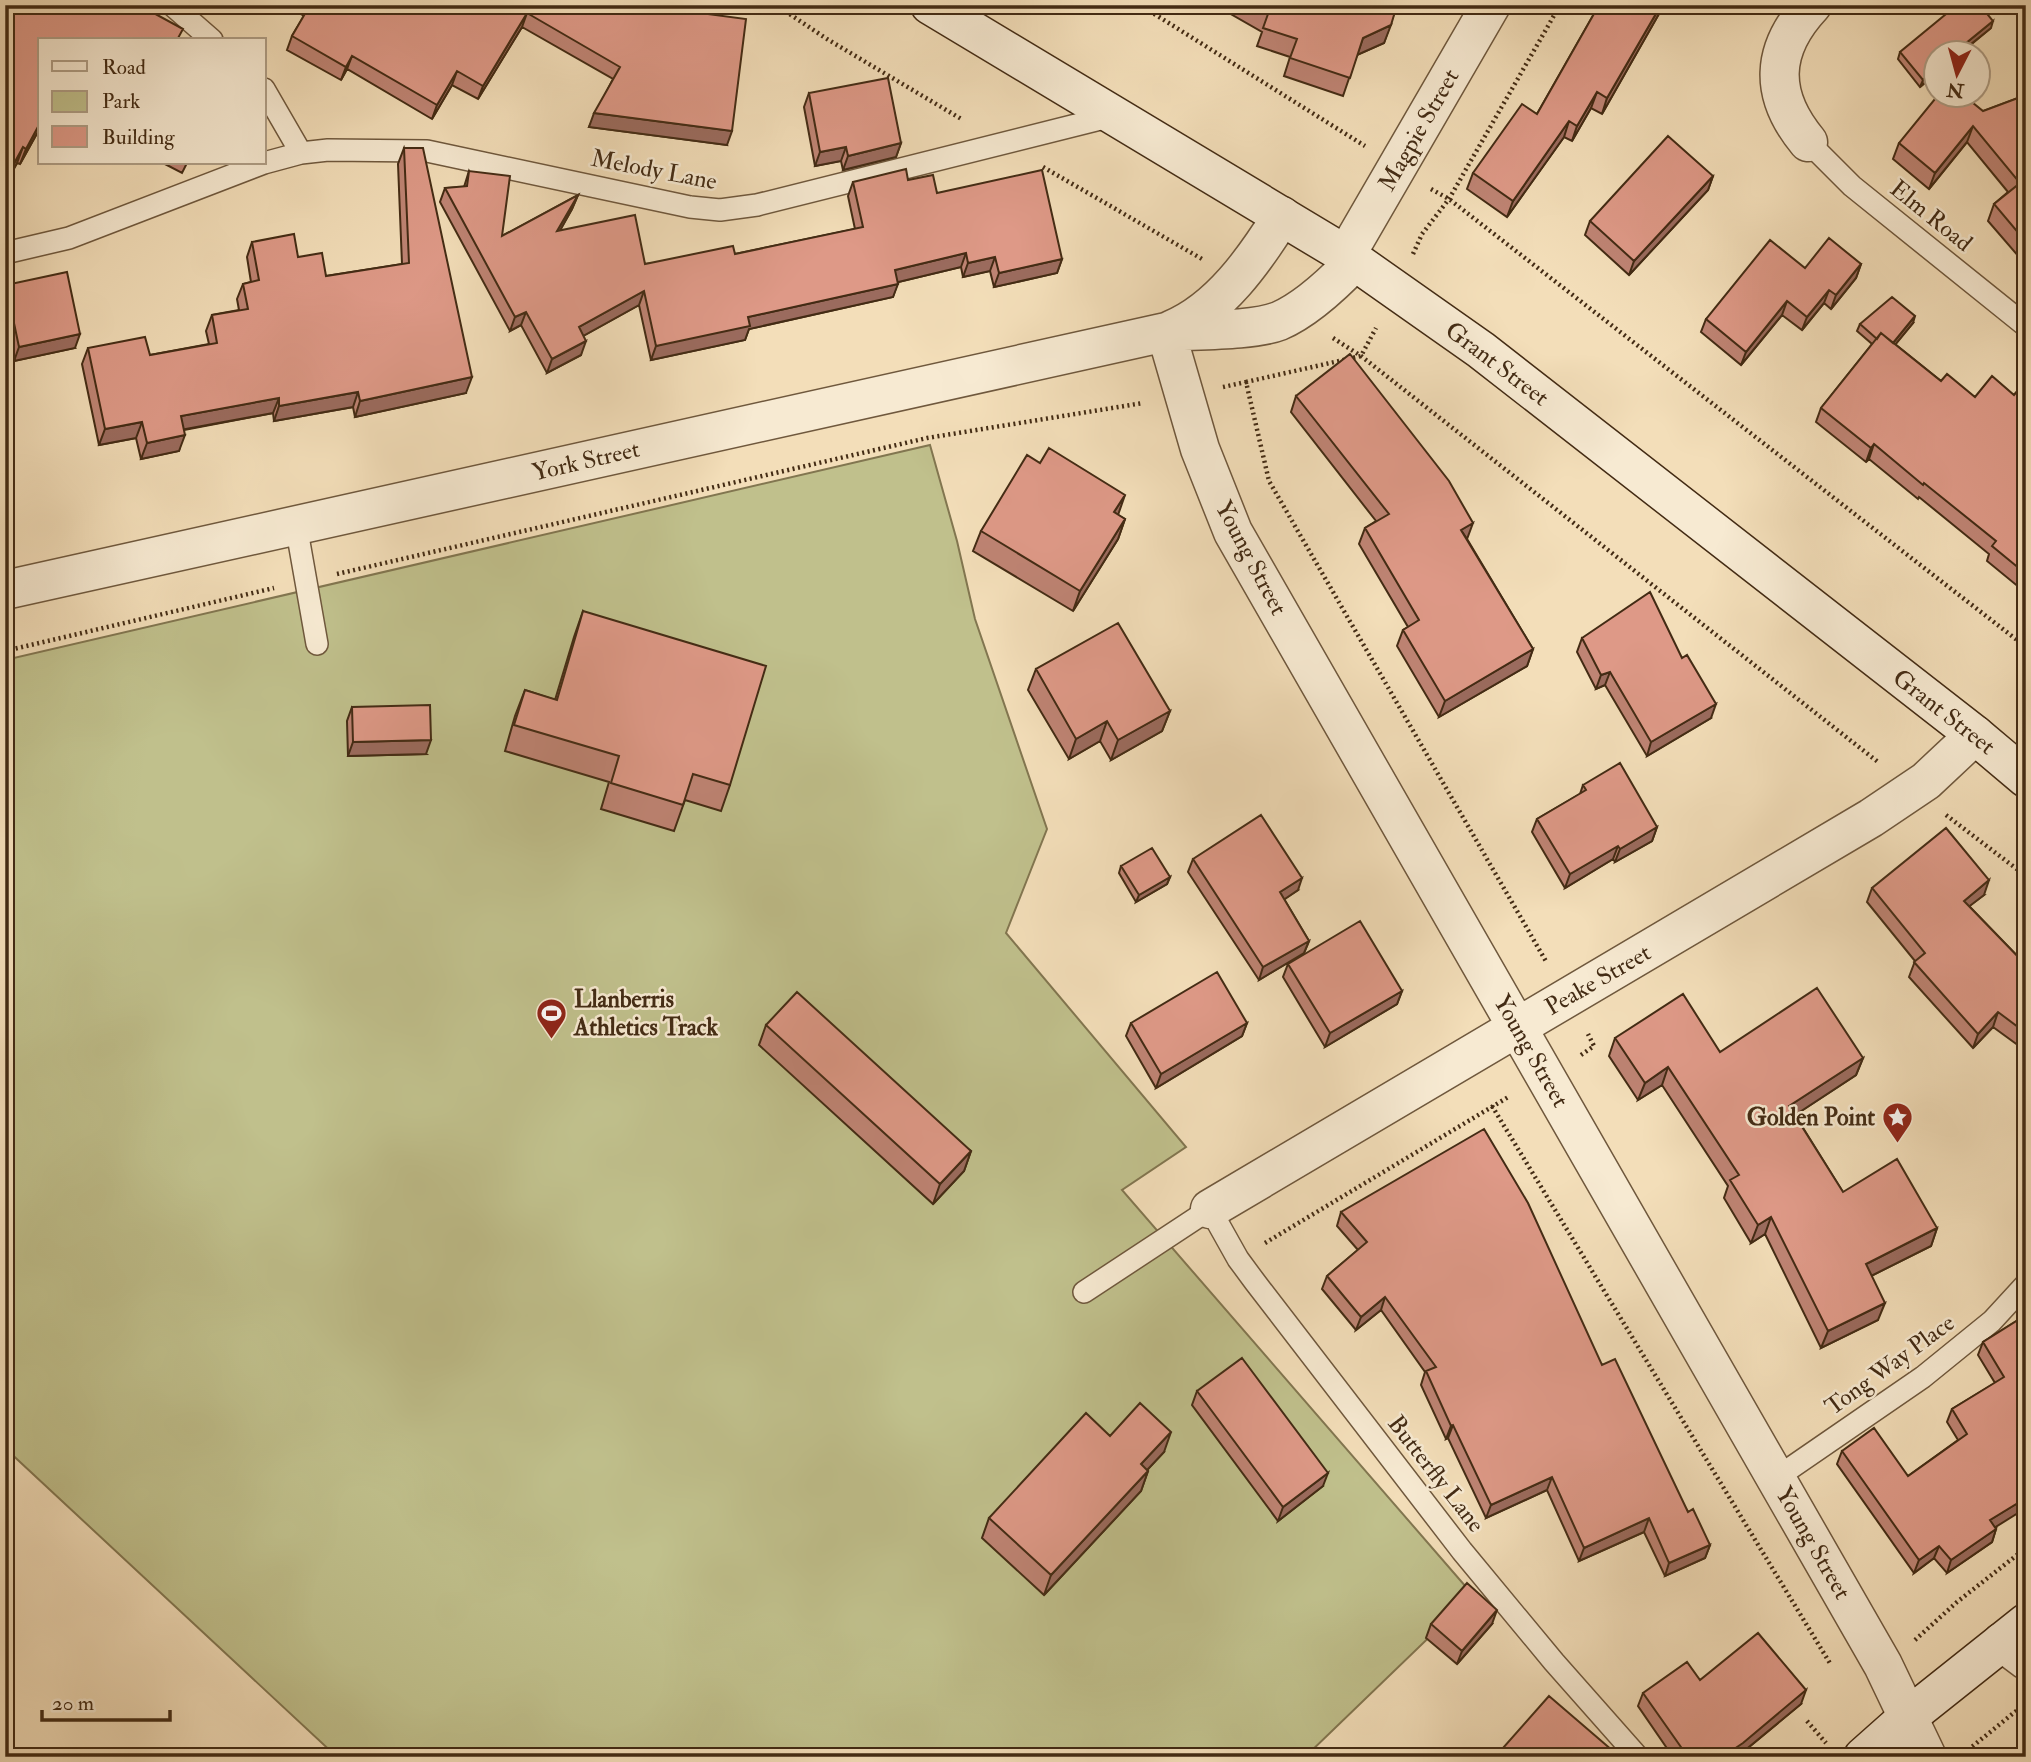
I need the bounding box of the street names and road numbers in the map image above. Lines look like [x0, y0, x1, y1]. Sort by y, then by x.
street label: Magpie Street [1372, 63, 1467, 197]
street label: Melody Lane [588, 143, 720, 197]
street label: Elm Road [1883, 173, 1979, 259]
street label: Grant Street [1439, 315, 1555, 413]
street label: York Street [529, 434, 643, 488]
street label: Young Street [1208, 495, 1294, 621]
street label: Grant Street [1886, 662, 2002, 762]
street label: Peake Street [1539, 937, 1657, 1023]
street label: Young Street [1486, 989, 1576, 1113]
street label: Tong Way Place [1819, 1308, 1961, 1422]
street label: Butterfly Lane [1381, 1409, 1491, 1539]
street label: Young Street [1768, 1481, 1858, 1605]

